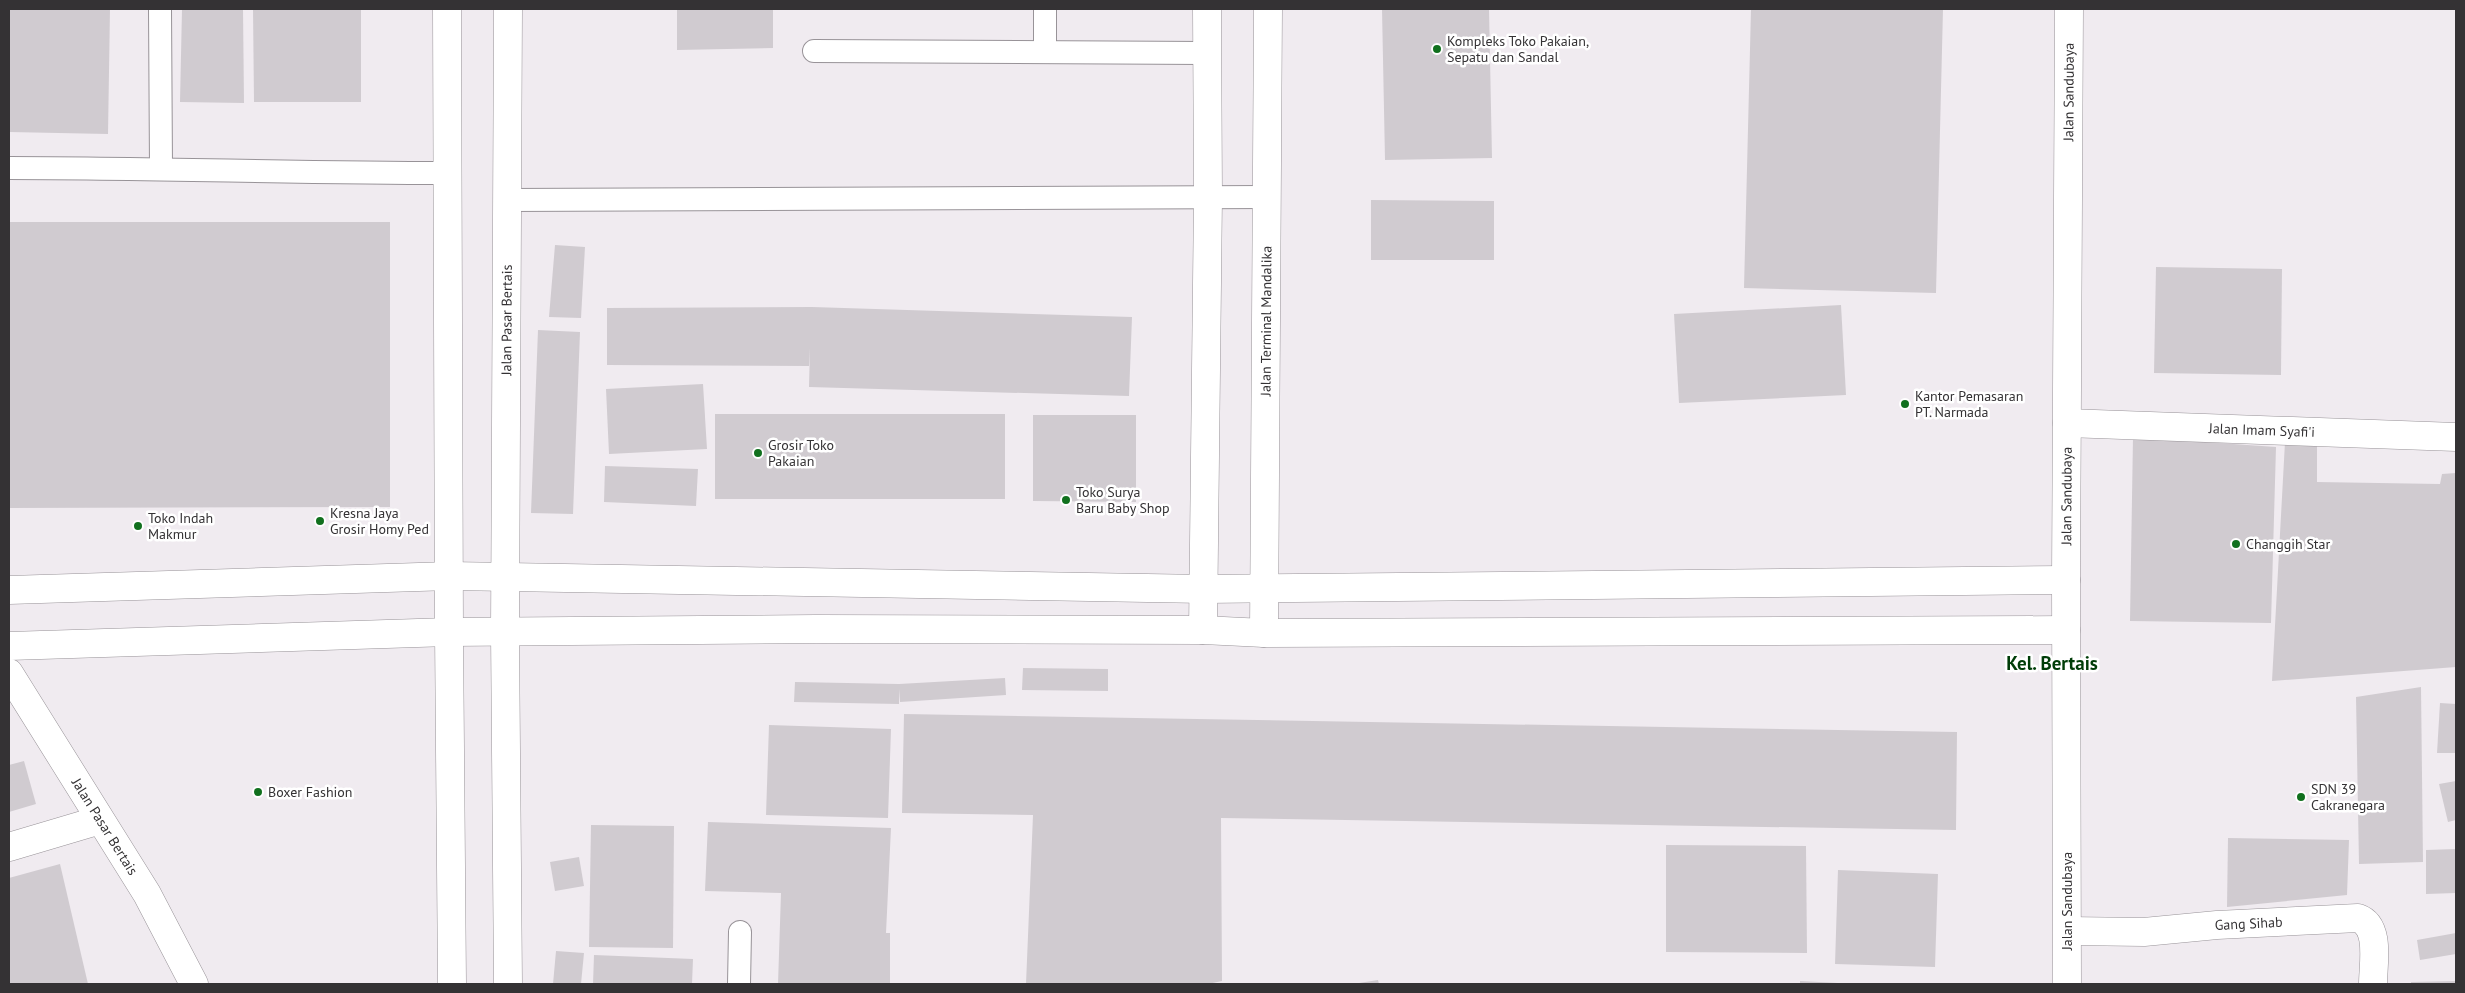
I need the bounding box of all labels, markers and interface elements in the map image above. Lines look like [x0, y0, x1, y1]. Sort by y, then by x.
place label: Kompleks Toko Pakaian, Sepatu dan Sandal [1447, 32, 1589, 66]
marker: Kompleks Toko Pakaian, Sepatu dan Sandal [1431, 43, 1443, 55]
street label: Jalan Sandubaya [2059, 43, 2078, 142]
street label: Jalan Terminal Mandalika [1257, 246, 1275, 397]
street label: Jalan Pasar Bertais [497, 264, 516, 377]
place label: Kantor Pemasaran PT. Narmada [1915, 387, 2023, 421]
marker: Kantor Pemasaran PT. Narmada [1899, 398, 1911, 410]
street label: Jalan Imam Syafi'i [2207, 419, 2315, 441]
place label: Grosir Toko Pakaian [768, 436, 834, 470]
marker: Grosir Toko Pakaian [752, 447, 764, 459]
street label: Jalan Sandubaya [2057, 447, 2076, 546]
place label: Toko Surya Baru Baby Shop [1076, 483, 1170, 517]
marker: Toko Surya Baru Baby Shop [1060, 494, 1072, 506]
place label: Kresna Jaya Grosir Homy Ped [330, 504, 429, 538]
place label: Toko Indah Makmur [148, 509, 213, 543]
marker: Kresna Jaya Grosir Homy Ped [314, 515, 326, 527]
marker: Toko Indah Makmur [132, 520, 144, 532]
place label: Changgih Star [2246, 535, 2331, 553]
marker: Changgih Star [2230, 538, 2242, 550]
district label: Kel. Bertais [2006, 651, 2098, 675]
street label: Jalan Pasar Bertais [67, 774, 142, 878]
place label: SDN 39 Cakranegara [2311, 780, 2385, 814]
place label: Boxer Fashion [268, 783, 352, 801]
marker: Boxer Fashion [252, 786, 264, 798]
marker: SDN 39 Cakranegara [2295, 791, 2307, 803]
street label: Jalan Sandubaya [2058, 852, 2076, 951]
street label: Gang Sihab [2214, 913, 2283, 934]

